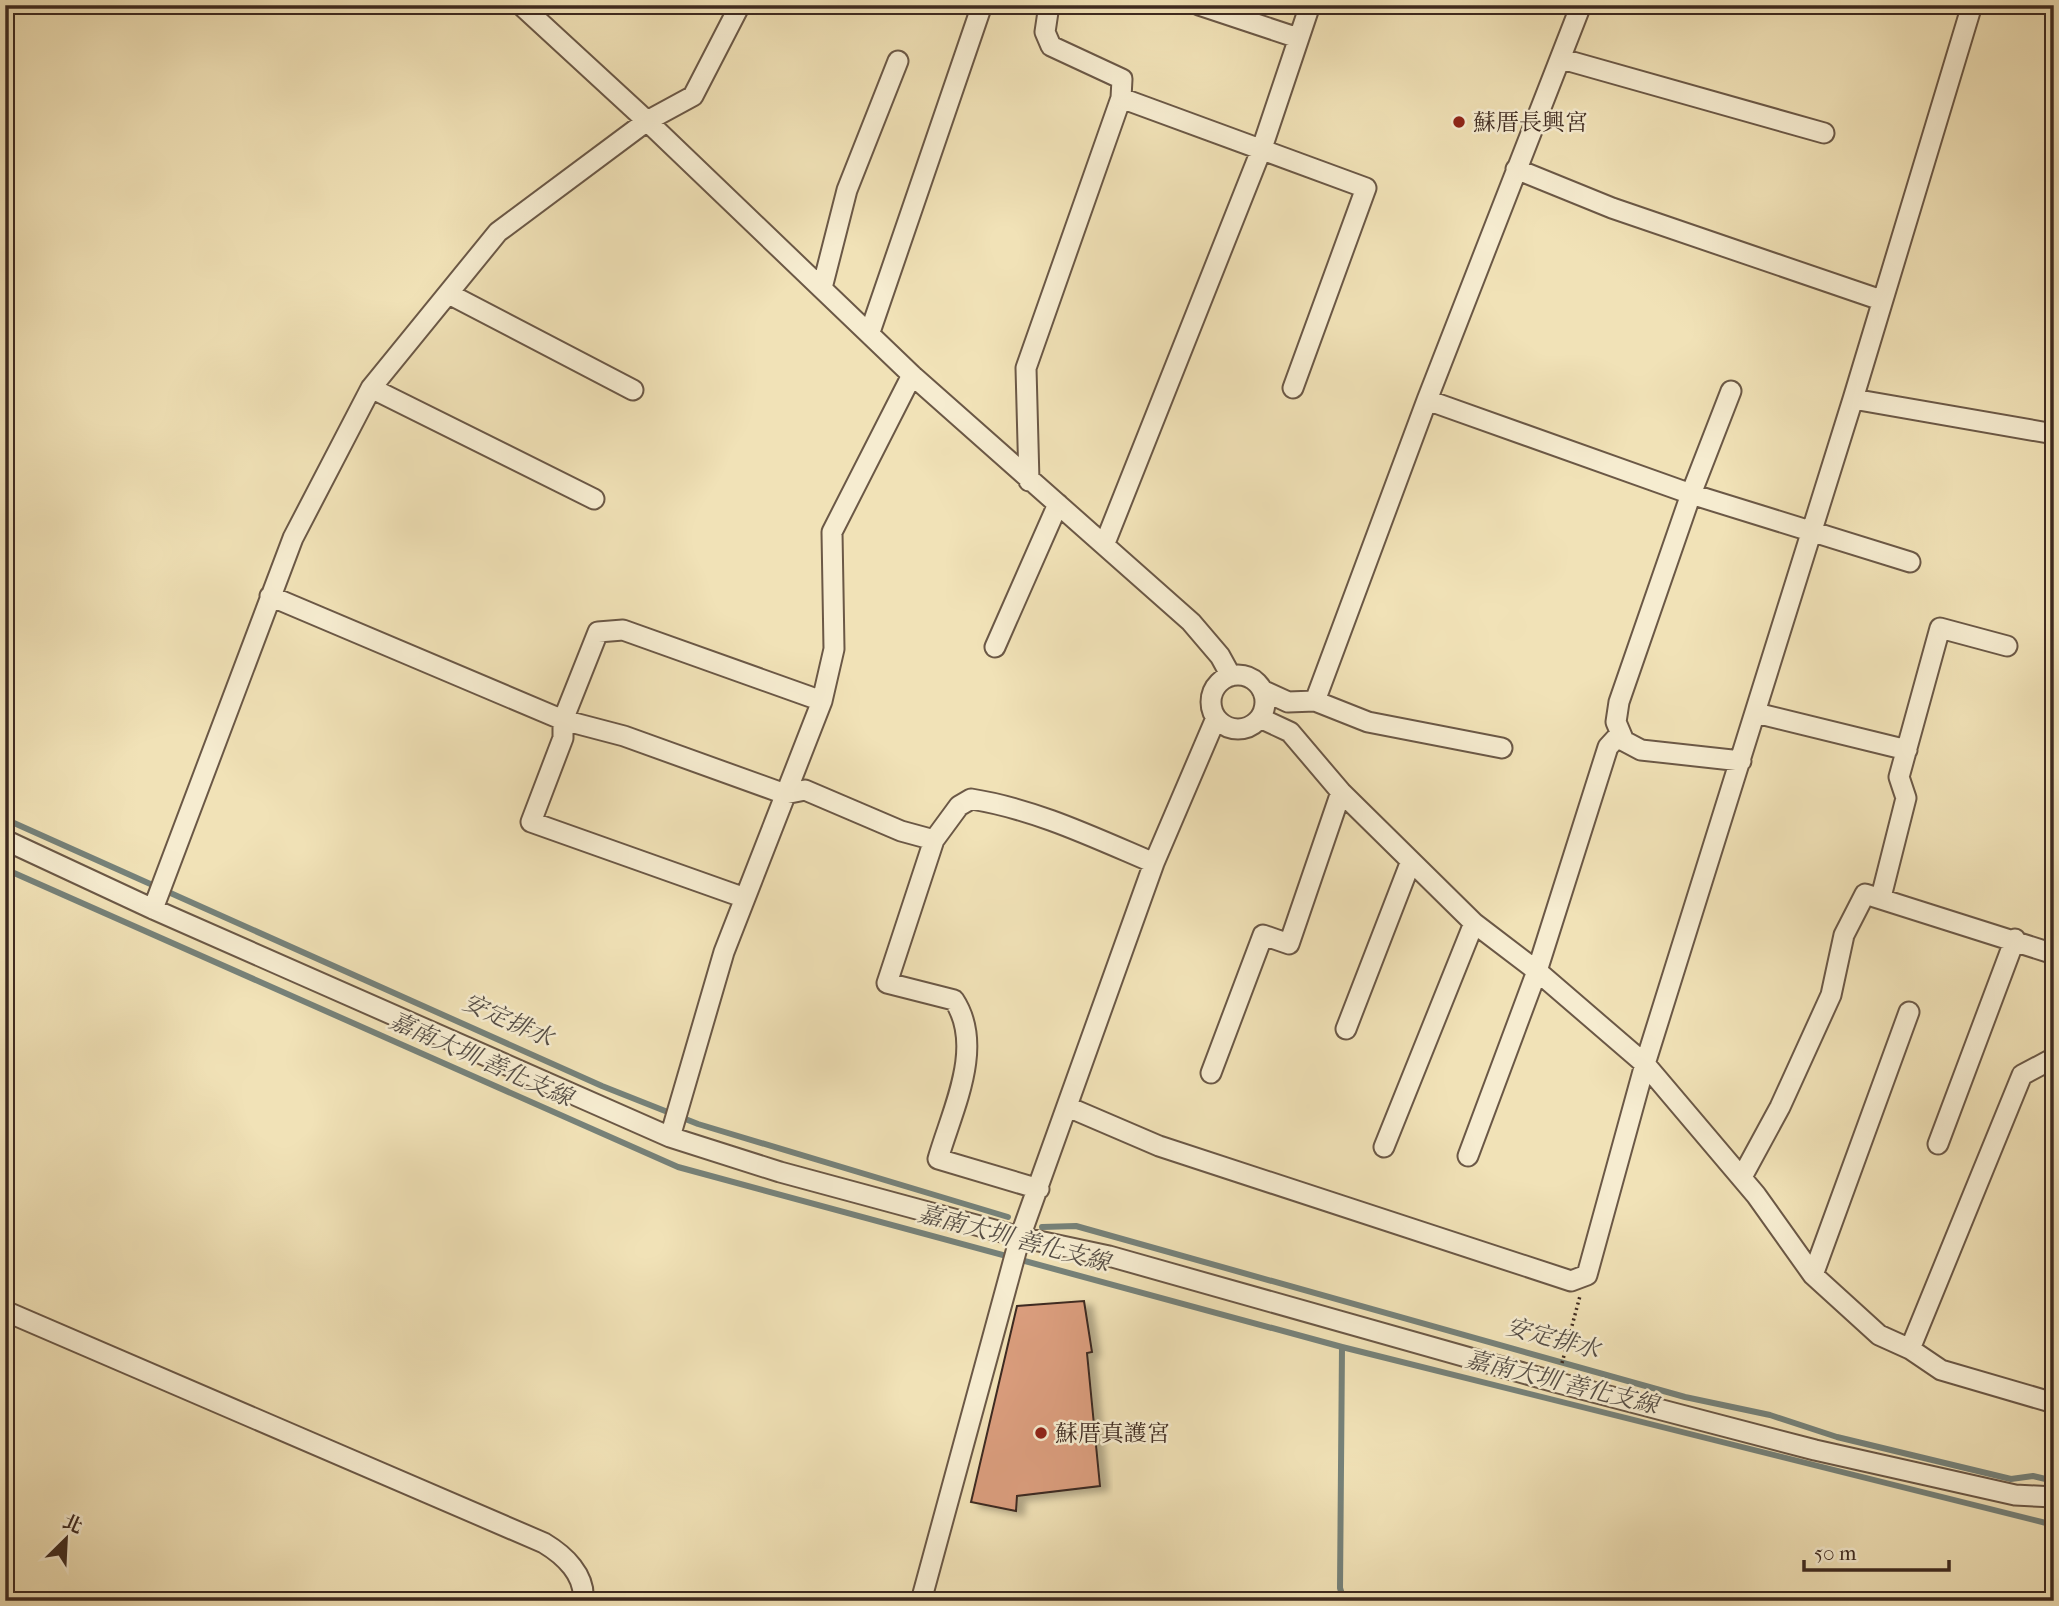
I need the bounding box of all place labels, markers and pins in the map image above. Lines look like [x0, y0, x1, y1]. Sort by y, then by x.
place label: 蘇厝長興宮 [1473, 109, 1588, 136]
marker: 蘇厝長興宮 [1451, 114, 1467, 130]
place label: 蘇厝真護宮 [1055, 1420, 1170, 1447]
marker: 蘇厝真護宮 [1033, 1425, 1049, 1441]

